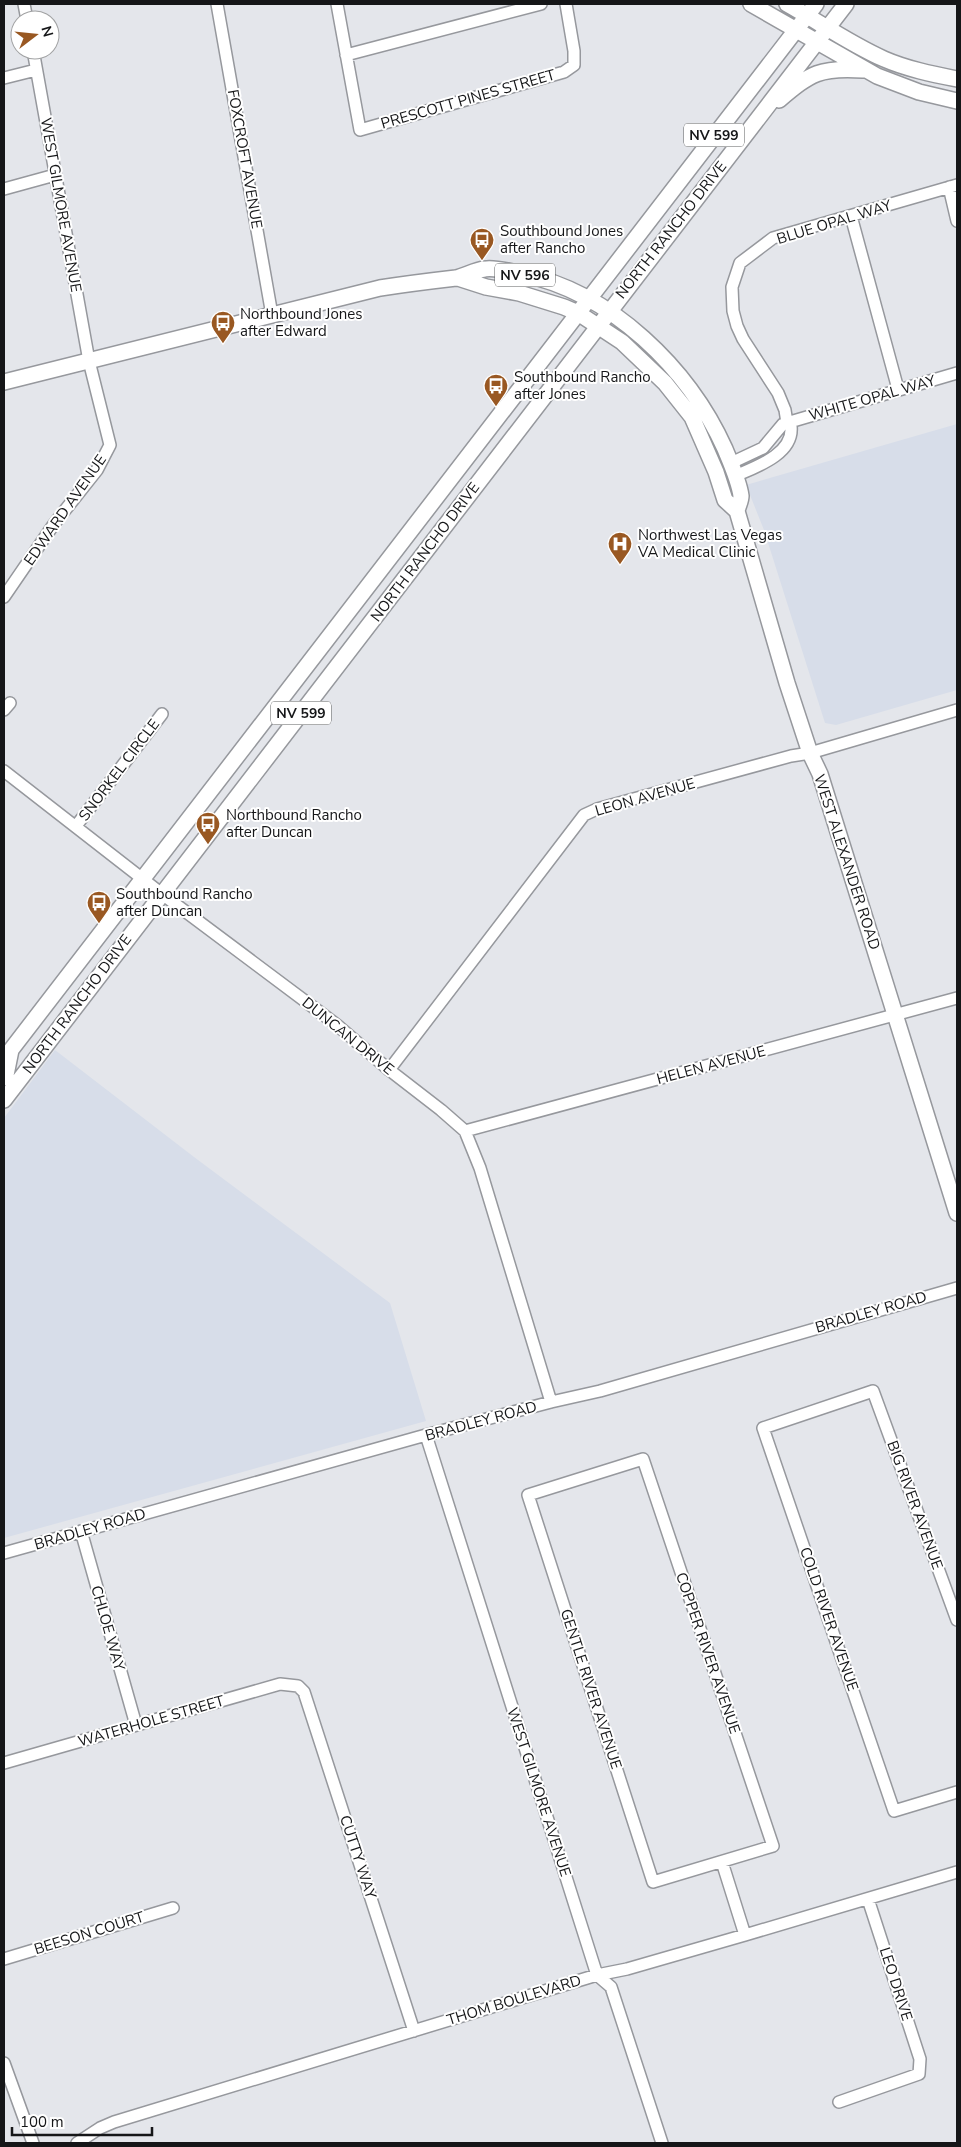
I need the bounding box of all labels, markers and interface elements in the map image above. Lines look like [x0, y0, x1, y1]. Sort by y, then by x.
north arrow [10, 10, 60, 60]
text: N [36, 24, 58, 39]
street label: PRESCOTT PINES STREET [378, 65, 558, 133]
street label: FOXCROFT AVENUE [223, 88, 267, 230]
street label: WEST GILMORE AVENUE [36, 116, 86, 294]
road number: NV 599 [684, 124, 744, 146]
street label: NORTH RANCHO DRIVE [611, 157, 731, 303]
street label: BLUE OPAL WAY [774, 195, 895, 249]
place label: Southbound Jones after Rancho [500, 221, 623, 258]
bus stop icon: Southbound Jones after Rancho [469, 227, 495, 261]
road number: NV 596 [495, 264, 555, 286]
place label: Northbound Jones after Edward [240, 304, 363, 341]
bus stop icon: Northbound Jones after Edward [210, 310, 236, 344]
place label: Southbound Rancho after Jones [514, 367, 651, 404]
street label: WHITE OPAL WAY [806, 370, 939, 426]
bus stop icon: Southbound Rancho after Jones [483, 373, 509, 407]
street label: EDWARD AVENUE [19, 451, 111, 569]
street label: NORTH RANCHO DRIVE [366, 478, 484, 626]
place label: Northwest Las Vegas VA Medical Clinic [637, 525, 782, 562]
hospital icon: Northwest Las Vegas VA Medical Clinic [607, 531, 633, 565]
road number: NV 599 [271, 701, 331, 724]
street label: SNORKEL CIRCLE [74, 715, 164, 825]
street label: WEST ALEXANDER ROAD [809, 772, 885, 952]
street label: LEON AVENUE [593, 773, 697, 821]
place label: Northbound Rancho after Duncan [226, 805, 362, 842]
bus stop icon: Northbound Rancho after Duncan [195, 811, 221, 845]
place label: Southbound Rancho after Duncan [116, 884, 253, 921]
bus stop icon: Southbound Rancho after Duncan [86, 890, 112, 924]
street label: NORTH RANCHO DRIVE [18, 930, 136, 1078]
street label: DUNCAN DRIVE [298, 993, 398, 1079]
street label: HELEN AVENUE [654, 1041, 768, 1089]
street label: BRADLEY ROAD [813, 1287, 929, 1337]
street label: BRADLEY ROAD [423, 1396, 539, 1446]
street label: BIG RIVER AVENUE [882, 1438, 948, 1572]
street label: BRADLEY ROAD [32, 1504, 148, 1554]
street label: COLD RIVER AVENUE [795, 1544, 863, 1694]
street label: COPPER RIVER AVENUE [671, 1570, 745, 1736]
street label: CHLOE WAY [86, 1583, 130, 1674]
street label: GENTLE RIVER AVENUE [556, 1606, 626, 1772]
street label: WATERHOLE STREET [75, 1691, 227, 1751]
street label: WEST GILMORE AVENUE [502, 1705, 576, 1879]
street label: CUTTY WAY [335, 1813, 381, 1902]
street label: BEESON COURT [31, 1907, 147, 1959]
street label: LEO DRIVE [875, 1945, 917, 2023]
street label: THOM BOULEVARD [444, 1970, 584, 2030]
scale bar [12, 2104, 152, 2136]
text: 100 m [20, 2112, 64, 2132]

